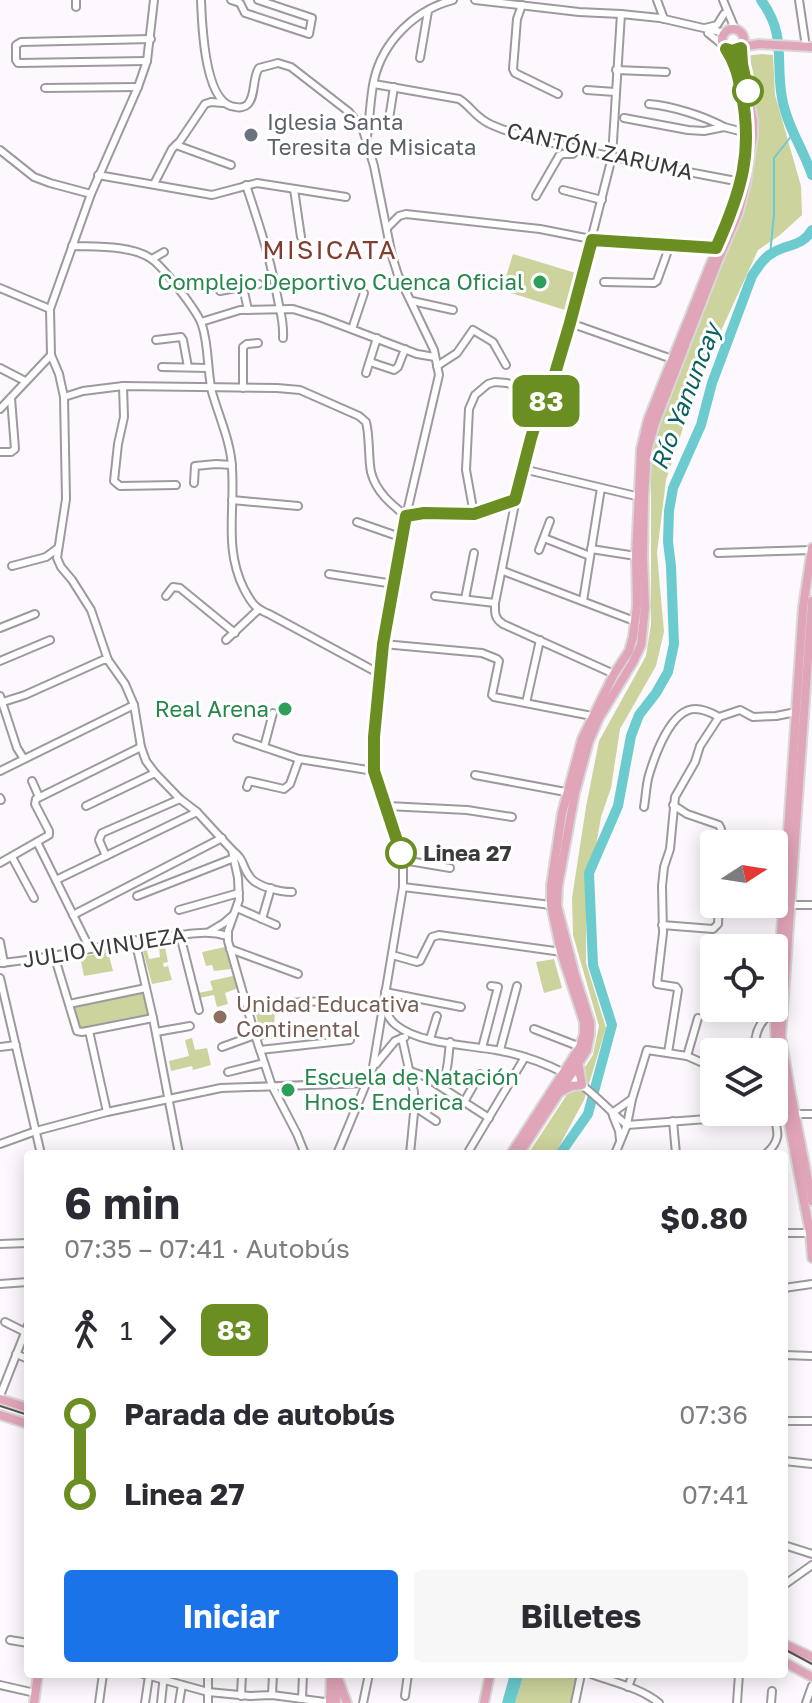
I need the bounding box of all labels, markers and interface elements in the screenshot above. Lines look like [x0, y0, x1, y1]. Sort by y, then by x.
unlabelled marker [733, 76, 763, 106]
place label: Iglesia Santa Teresita de Misicata [267, 108, 476, 160]
street label: CANTÓN ZARUMA [504, 116, 696, 185]
marker: Iglesia Santa Teresita de Misicata [242, 126, 260, 144]
district label: MISICATA [262, 234, 398, 265]
place label: Complejo Deportivo Cuenca Oficial [157, 268, 524, 295]
marker: Complejo Deportivo Cuenca Oficial [531, 273, 549, 291]
water label: Río Yanuncay [644, 316, 728, 474]
line badge: 83 [510, 375, 582, 427]
text: 83 [528, 384, 564, 417]
place label: Real Arena [155, 695, 269, 722]
marker: Real Arena [276, 700, 294, 718]
north arrow [700, 830, 788, 918]
map controls [700, 830, 788, 1126]
marker: Linea 27 [386, 838, 416, 868]
place label: Linea 27 [423, 839, 512, 866]
street label: JULIO VINUEZA [20, 920, 188, 973]
button: locate [700, 934, 788, 1022]
place label: Unidad Educativa Continental [236, 990, 420, 1042]
marker: Unidad Educativa Continental [211, 1008, 229, 1026]
button: layers [700, 1038, 788, 1126]
place label: Escuela de Natación Hnos. Enderica [304, 1063, 519, 1115]
marker: Escuela de Natación Hnos. Enderica [279, 1081, 297, 1099]
text: 6 min [64, 1176, 180, 1229]
text: $0.80 [660, 1200, 748, 1236]
text: 07:35 – 07:41 · Autobús [64, 1233, 350, 1264]
icon: walk [64, 1308, 108, 1352]
icon: forward [145, 1308, 189, 1352]
text: 83 [217, 1313, 252, 1346]
text: 1 [120, 1315, 133, 1346]
text: Parada de autobús [124, 1396, 395, 1432]
text: 07:36 [679, 1399, 748, 1430]
text: Linea 27 [124, 1476, 245, 1512]
text: 07:41 [682, 1479, 748, 1510]
button: Iniciar [64, 1570, 398, 1662]
button: Billetes [414, 1570, 748, 1662]

